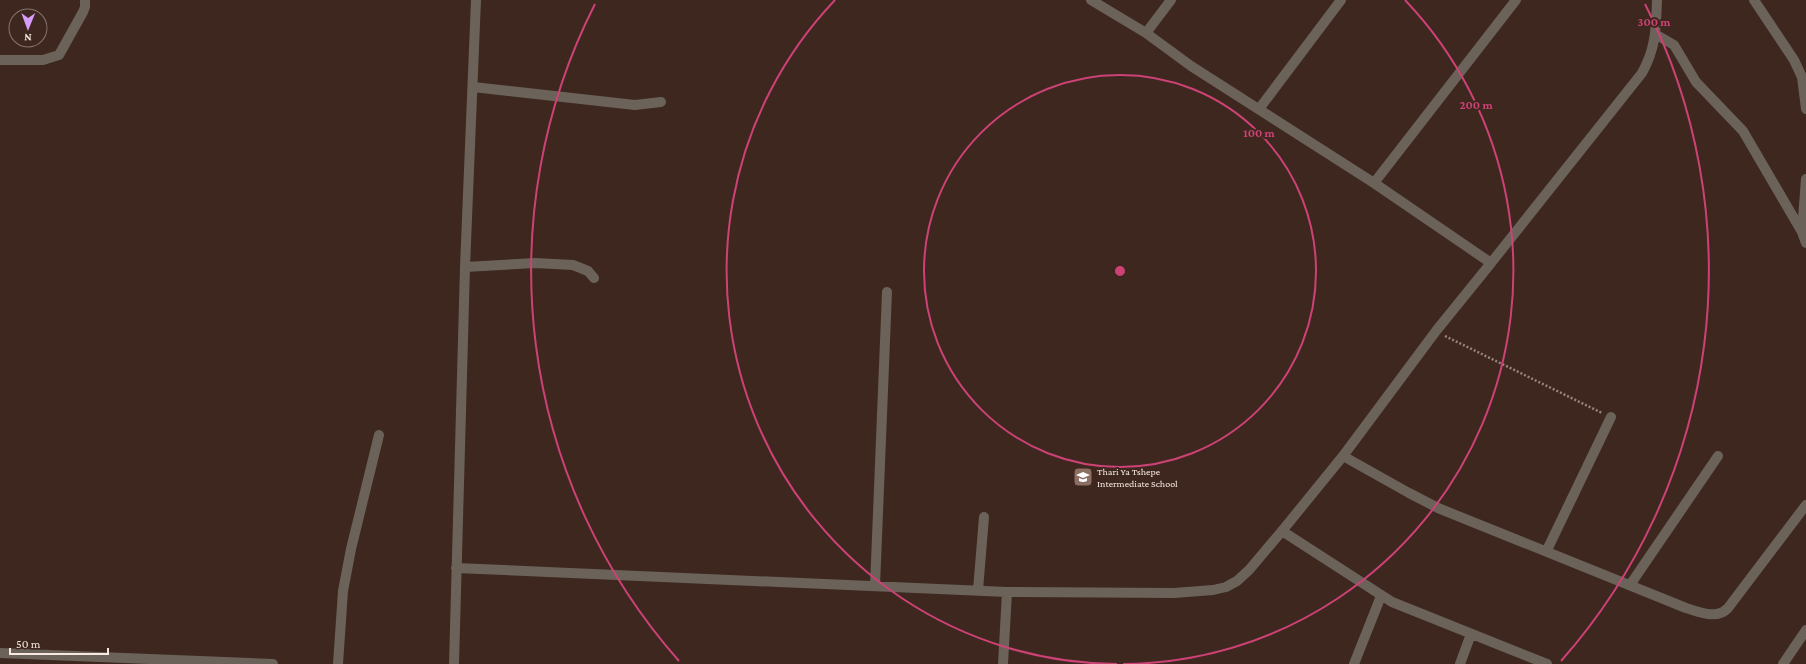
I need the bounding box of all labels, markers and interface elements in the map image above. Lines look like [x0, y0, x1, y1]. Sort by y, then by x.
north arrow [8, 8, 48, 48]
text: 300 m [1638, 15, 1671, 29]
text: N [23, 32, 32, 44]
text: 200 m [1459, 98, 1493, 112]
text: 100 m [1243, 126, 1276, 140]
centre of rings [1113, 264, 1127, 278]
school or university icon: Thari Ya Tshepe Intermediate School [1072, 466, 1094, 488]
place label: Thari Ya Tshepe Intermediate School [1097, 466, 1178, 489]
scale bar [10, 630, 108, 656]
text: 50 m [16, 637, 41, 651]

